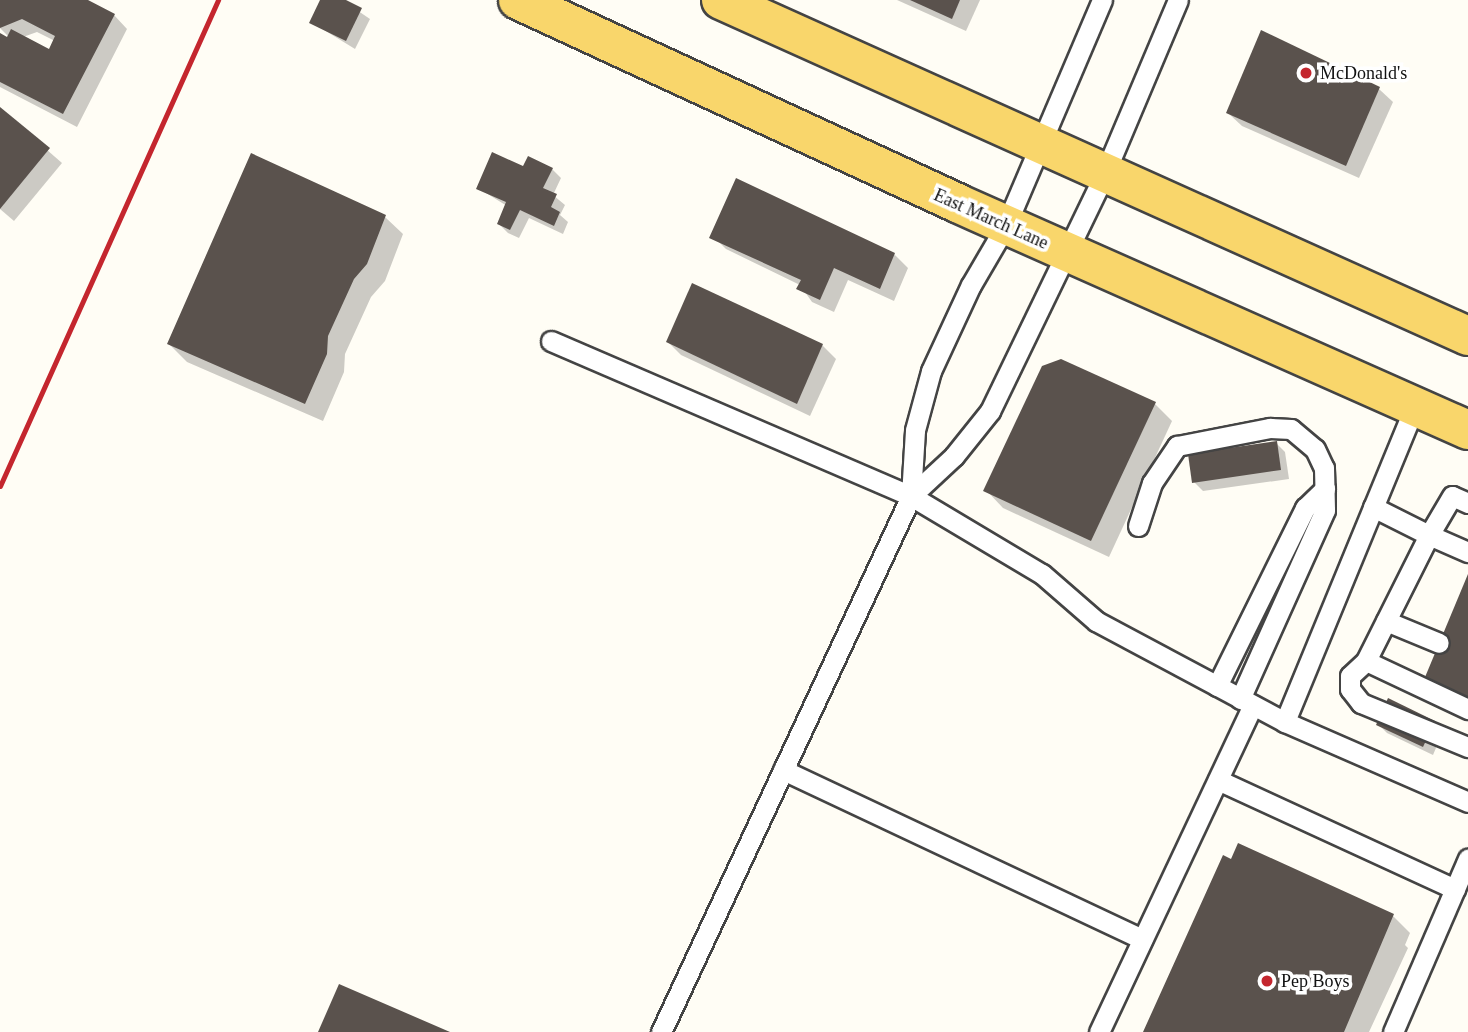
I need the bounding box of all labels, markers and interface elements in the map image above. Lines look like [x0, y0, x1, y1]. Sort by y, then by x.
place label: McDonald's [1320, 62, 1407, 84]
marker: McDonald's [1298, 65, 1314, 81]
street label: East March Lane [930, 184, 1052, 254]
place label: Pep Boys [1281, 970, 1350, 992]
marker: Pep Boys [1259, 973, 1275, 989]

